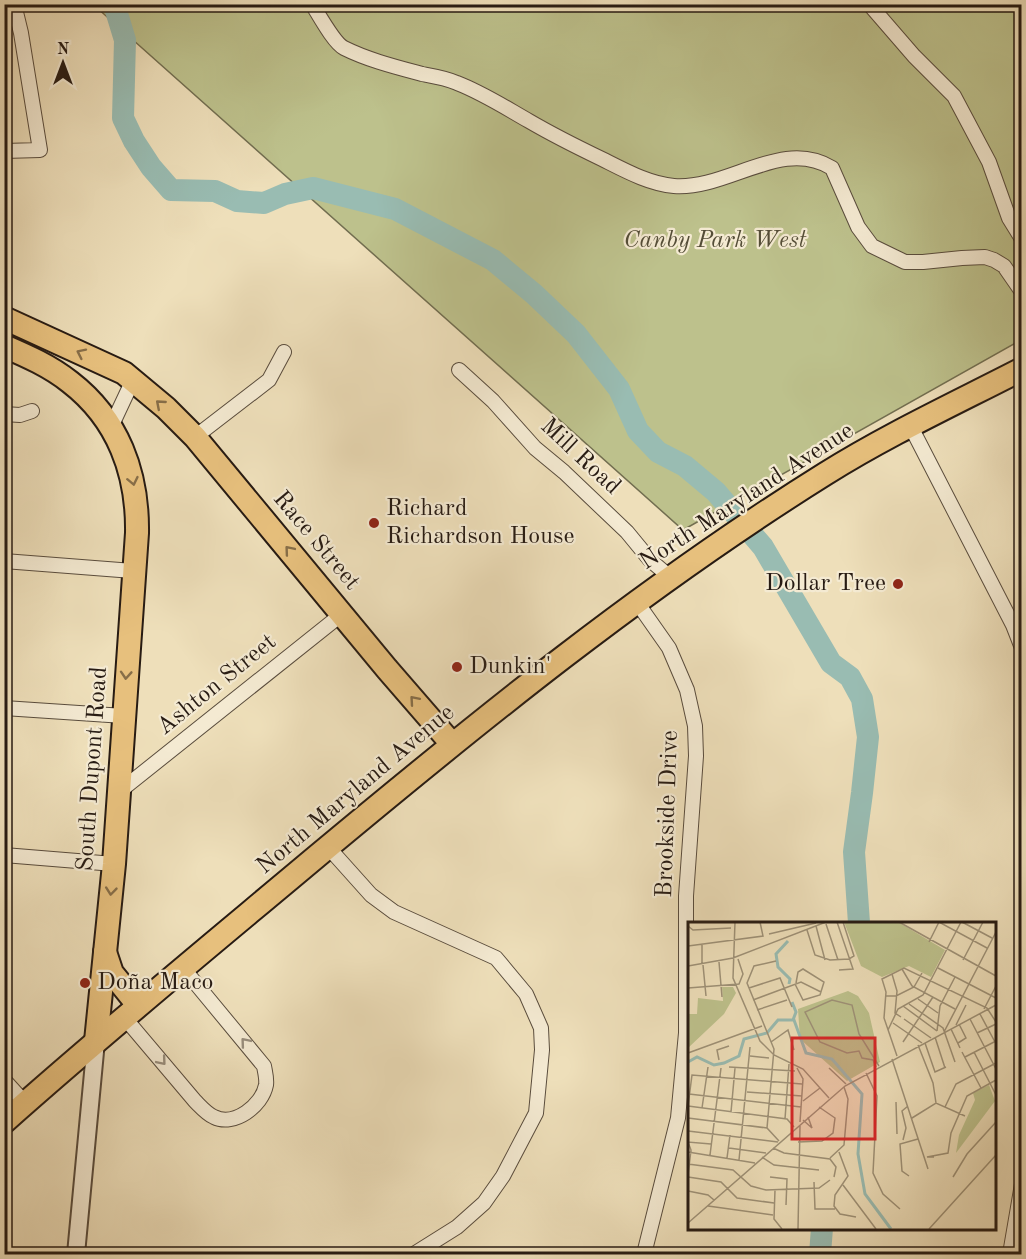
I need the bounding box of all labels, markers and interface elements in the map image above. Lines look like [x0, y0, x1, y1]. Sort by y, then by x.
north arrow [33, 33, 93, 93]
text: N [57, 42, 70, 58]
park label: Canby Park West [624, 229, 807, 253]
one-way arrow [76, 348, 87, 360]
one-way arrow [157, 400, 167, 411]
street label: Mill Road [535, 414, 625, 500]
street label: North Maryland Avenue [636, 419, 858, 575]
one-way arrow [126, 476, 139, 486]
street label: Race Street [268, 487, 364, 595]
place label: Richard Richardson House [386, 497, 575, 549]
marker: Richard Richardson House [367, 516, 381, 530]
one-way arrow [285, 546, 296, 557]
place label: Dollar Tree [765, 572, 886, 596]
marker: Dollar Tree [891, 577, 905, 591]
street label: Ashton Street [153, 630, 281, 740]
place label: Dunkin' [469, 655, 551, 679]
marker: Dunkin' [450, 660, 464, 674]
street label: South Dupont Road [74, 666, 112, 872]
one-way arrow [120, 671, 133, 680]
one-way arrow [410, 696, 421, 707]
street label: North Maryland Avenue [253, 701, 459, 879]
street label: Brookside Drive [653, 730, 683, 898]
one-way arrow [105, 886, 118, 895]
inset map [688, 922, 996, 1229]
place label: Doña Maco [97, 971, 214, 995]
marker: Doña Maco [78, 976, 92, 990]
one-way arrow [241, 1038, 252, 1049]
one-way arrow [155, 1054, 166, 1065]

